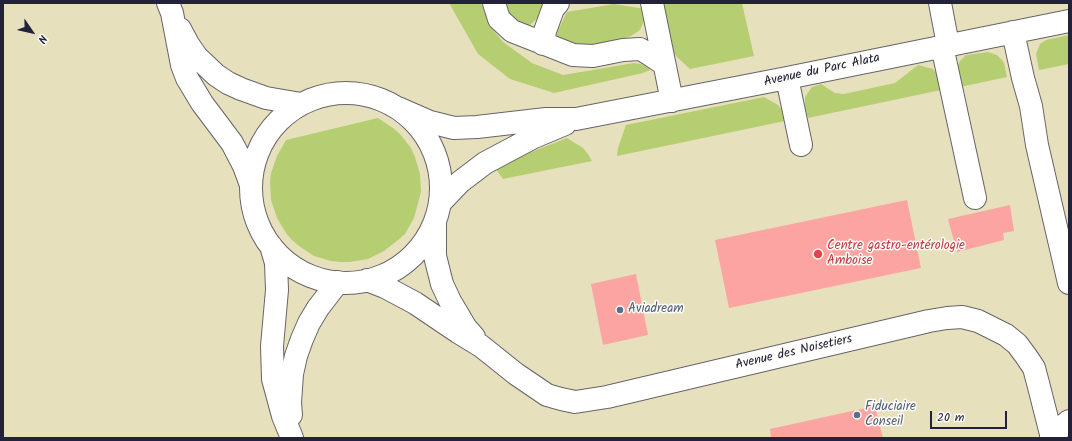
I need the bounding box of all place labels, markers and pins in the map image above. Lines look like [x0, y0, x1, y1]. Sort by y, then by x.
place label: Centre gastro-entérologie Amboise [827, 239, 965, 270]
marker: Centre gastro-entérologie Amboise [812, 248, 824, 260]
place label: Aviadream [628, 302, 684, 318]
marker: Aviadream [615, 305, 625, 315]
place label: Fiduciaire Conseil [865, 400, 916, 431]
marker: Fiduciaire Conseil [852, 410, 862, 420]

